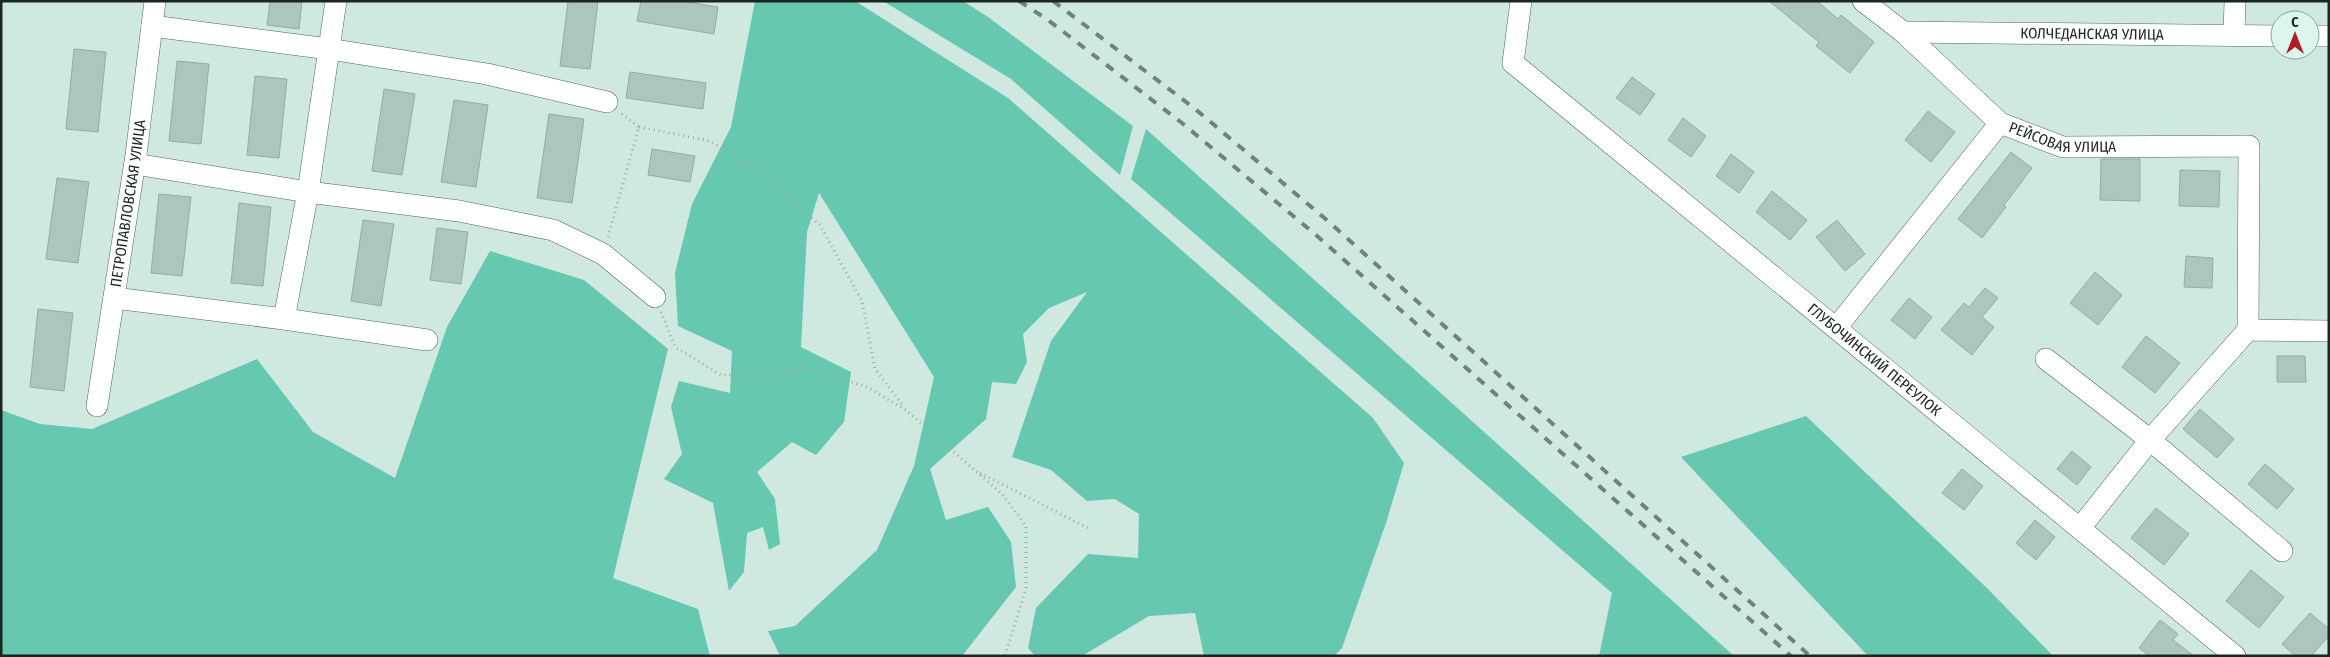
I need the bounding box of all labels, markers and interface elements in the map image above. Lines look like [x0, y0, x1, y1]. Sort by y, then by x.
north arrow [2270, 10, 2320, 60]
text: С [2291, 14, 2299, 31]
street label: КОЛЧЕДАНСКАЯ УЛИЦА [2020, 24, 2164, 44]
street label: РЕЙСОВАЯ УЛИЦА [2006, 118, 2116, 156]
street label: ПЕТРОПАВЛОВСКАЯ УЛИЦА [107, 119, 149, 288]
street label: ГЛУБОЧИНСКИЙ ПЕРЕУЛОК [1804, 300, 1945, 420]

